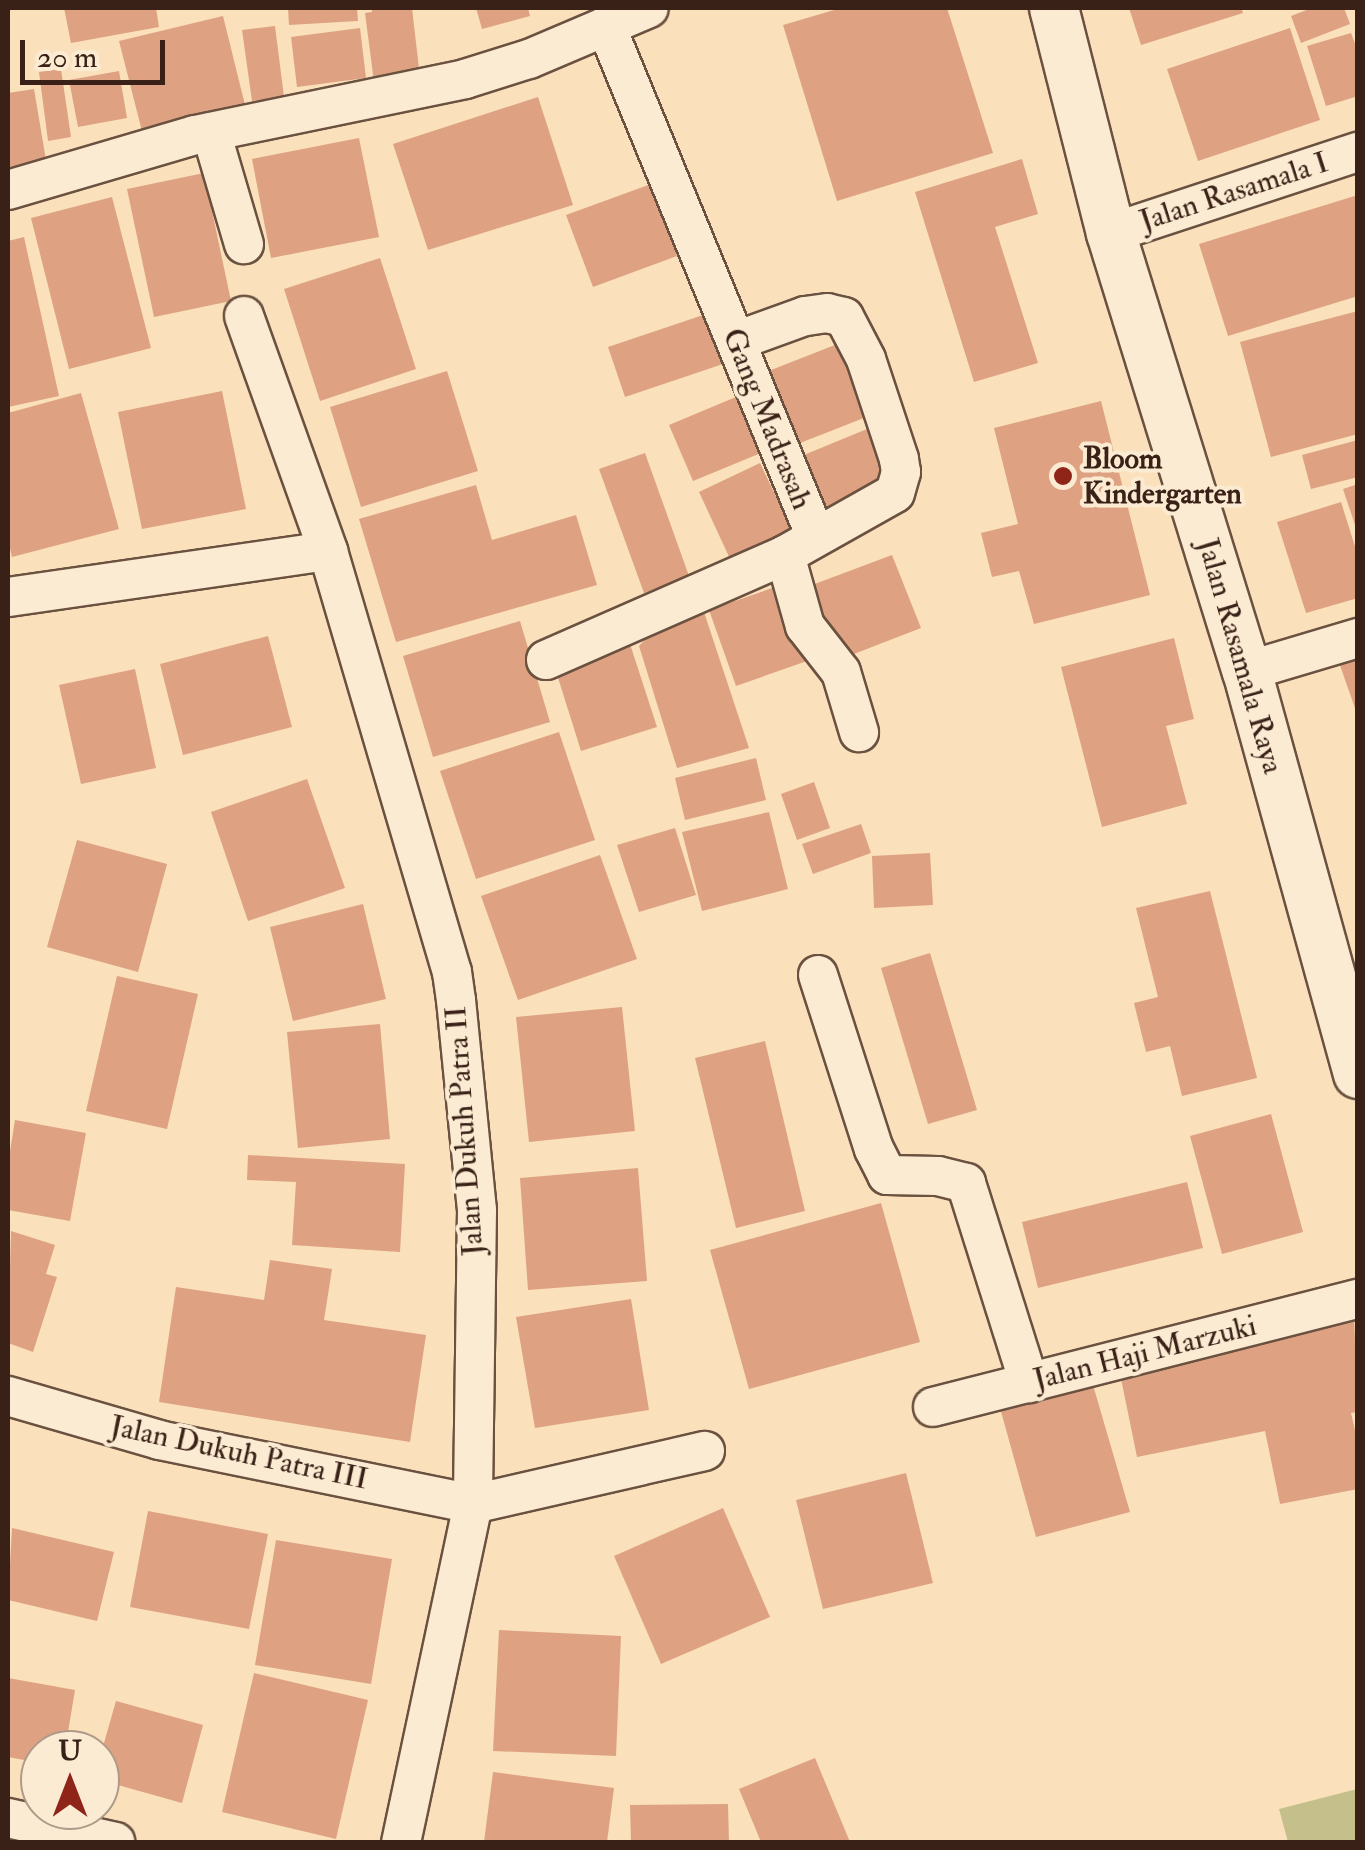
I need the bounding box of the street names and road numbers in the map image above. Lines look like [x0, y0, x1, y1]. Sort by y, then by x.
street label: Jalan Rasamala I [1135, 145, 1333, 239]
street label: Gang Madrasah [714, 323, 820, 515]
street label: Jalan Rasamala Raya [1189, 534, 1291, 778]
street label: Jalan Dukuh Patra II [438, 1005, 492, 1257]
street label: Jalan Haji Marzuki [1030, 1308, 1260, 1398]
street label: Jalan Dukuh Patra III [107, 1408, 371, 1498]

